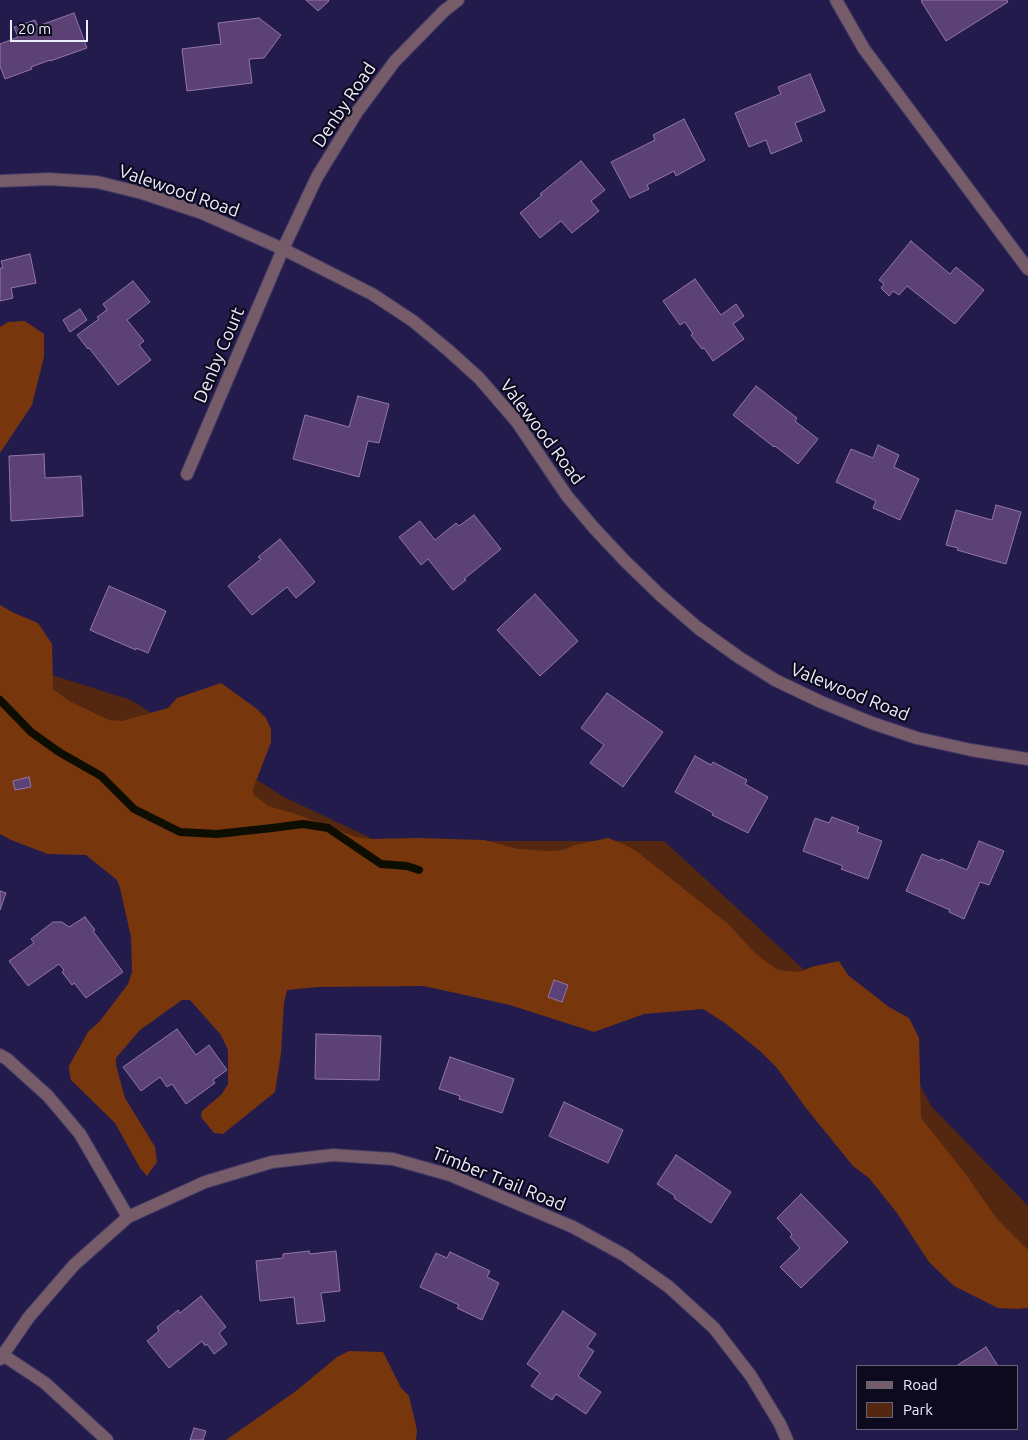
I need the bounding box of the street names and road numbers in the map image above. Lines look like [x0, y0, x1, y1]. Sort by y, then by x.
street label: Denby Road [308, 58, 380, 152]
street label: Valewood Road [116, 160, 242, 222]
street label: Denby Court [189, 304, 249, 406]
street label: Valewood Road [495, 375, 589, 489]
street label: Valewood Road [787, 658, 913, 726]
street label: Timber Trail Road [429, 1142, 569, 1216]

